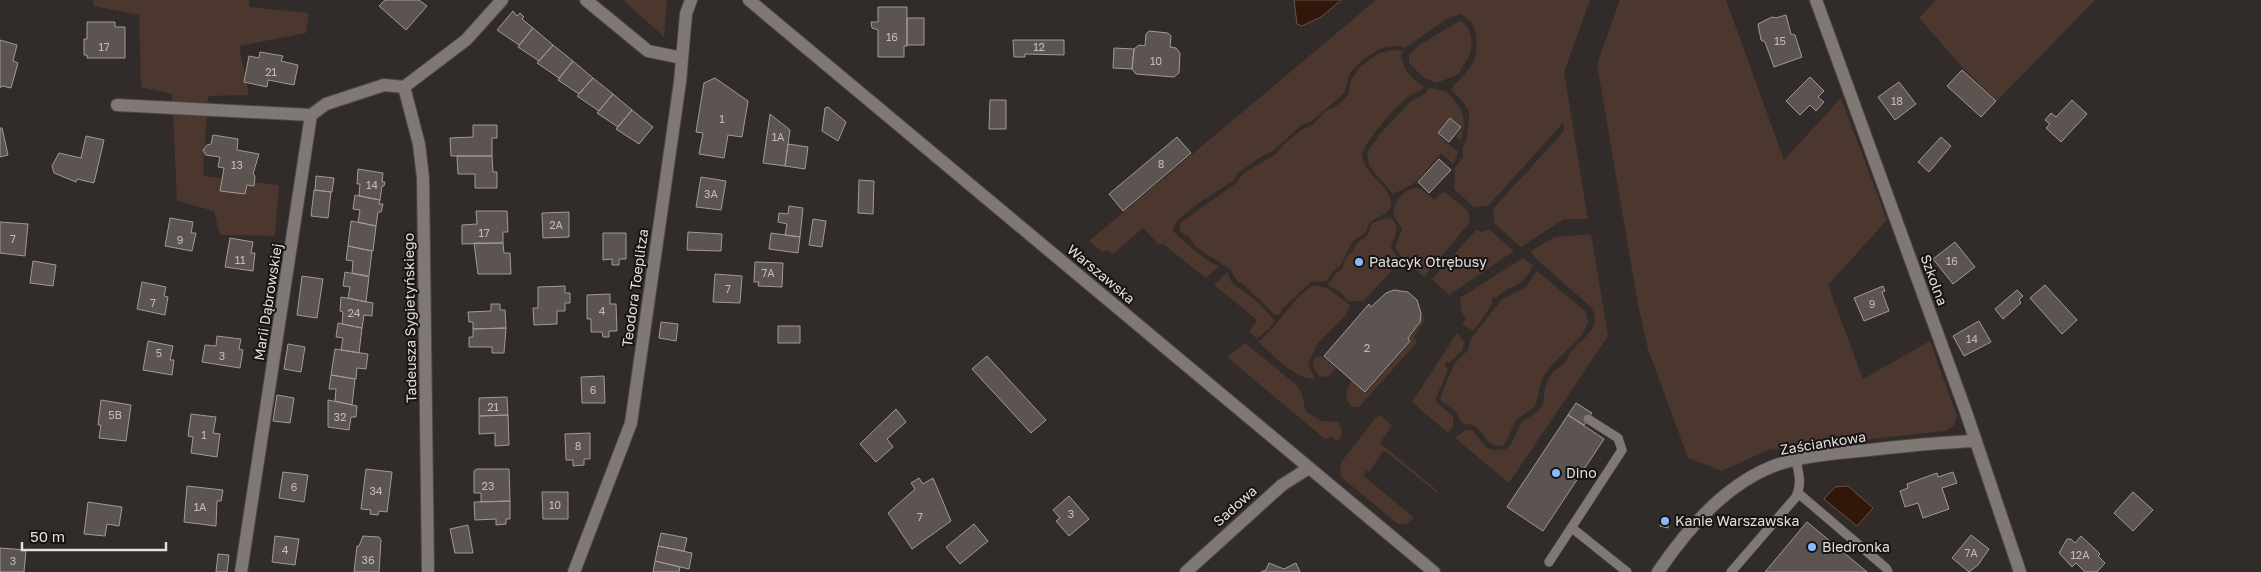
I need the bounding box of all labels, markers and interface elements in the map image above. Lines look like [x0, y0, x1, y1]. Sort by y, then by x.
house number: 16 [886, 30, 898, 43]
house number: 15 [1774, 34, 1786, 47]
house number: 17 [98, 40, 110, 53]
house number: 12 [1033, 40, 1045, 53]
house number: 10 [1150, 54, 1162, 67]
house number: 21 [265, 65, 277, 78]
house number: 18 [1891, 94, 1903, 107]
house number: 1 [719, 112, 725, 125]
house number: 1A [772, 130, 785, 143]
house number: 8 [1158, 157, 1165, 170]
house number: 13 [231, 158, 243, 171]
house number: 14 [366, 178, 378, 191]
house number: 3A [704, 187, 719, 200]
house number: 2A [549, 218, 564, 231]
house number: 17 [478, 226, 490, 239]
street label: Teodora Toeplitza [618, 228, 651, 348]
house number: 7 [10, 232, 16, 245]
house number: 9 [177, 233, 183, 246]
street label: Tadeusza Sygietyńskiego [400, 233, 419, 403]
street label: Warszawska [1064, 240, 1139, 307]
street label: Marii Dąbrowskiej [250, 242, 285, 362]
street label: Szkolna [1917, 252, 1952, 308]
house number: 11 [235, 253, 245, 266]
place label: Pałacyk Otrębusy [1369, 253, 1487, 270]
house number: 16 [1946, 254, 1958, 267]
marker: Pałacyk Otrębusy [1353, 256, 1365, 268]
house number: 7A [761, 266, 775, 279]
house number: 7 [725, 282, 731, 295]
house number: 7 [150, 296, 156, 309]
house number: 9 [1869, 297, 1875, 310]
house number: 4 [599, 304, 606, 317]
house number: 24 [347, 306, 361, 319]
house number: 14 [1966, 332, 1978, 345]
house number: 2 [1364, 341, 1370, 354]
house number: 5 [156, 346, 162, 359]
house number: 3 [219, 349, 225, 362]
house number: 6 [590, 383, 597, 396]
house number: 21 [487, 400, 499, 413]
house number: 5B [108, 408, 122, 421]
house number: 32 [334, 410, 346, 423]
street label: Zaściankowa [1779, 427, 1867, 458]
house number: 1 [201, 428, 207, 441]
house number: 8 [575, 439, 582, 452]
place label: Dino [1566, 464, 1597, 481]
marker: Dino [1550, 467, 1562, 479]
house number: 23 [482, 479, 494, 492]
house number: 6 [291, 480, 298, 493]
street label: Sadowa [1209, 482, 1260, 530]
house number: 34 [369, 484, 383, 497]
house number: 10 [549, 498, 561, 511]
house number: 1A [194, 500, 207, 513]
house number: 3 [1068, 507, 1074, 520]
house number: 7 [917, 510, 923, 523]
place label: Kanie Warszawska [1675, 512, 1799, 529]
marker: Kanie Warszawska [1659, 515, 1671, 527]
scale bar [22, 520, 166, 552]
text: 50 m [30, 527, 65, 545]
place label: Biedronka [1822, 538, 1890, 555]
marker: Biedronka [1806, 541, 1818, 553]
house number: 4 [282, 543, 289, 556]
house number: 7A [1964, 546, 1978, 559]
house number: 12A [2070, 548, 2090, 561]
house number: 36 [361, 553, 375, 566]
house number: 3 [10, 554, 16, 567]

